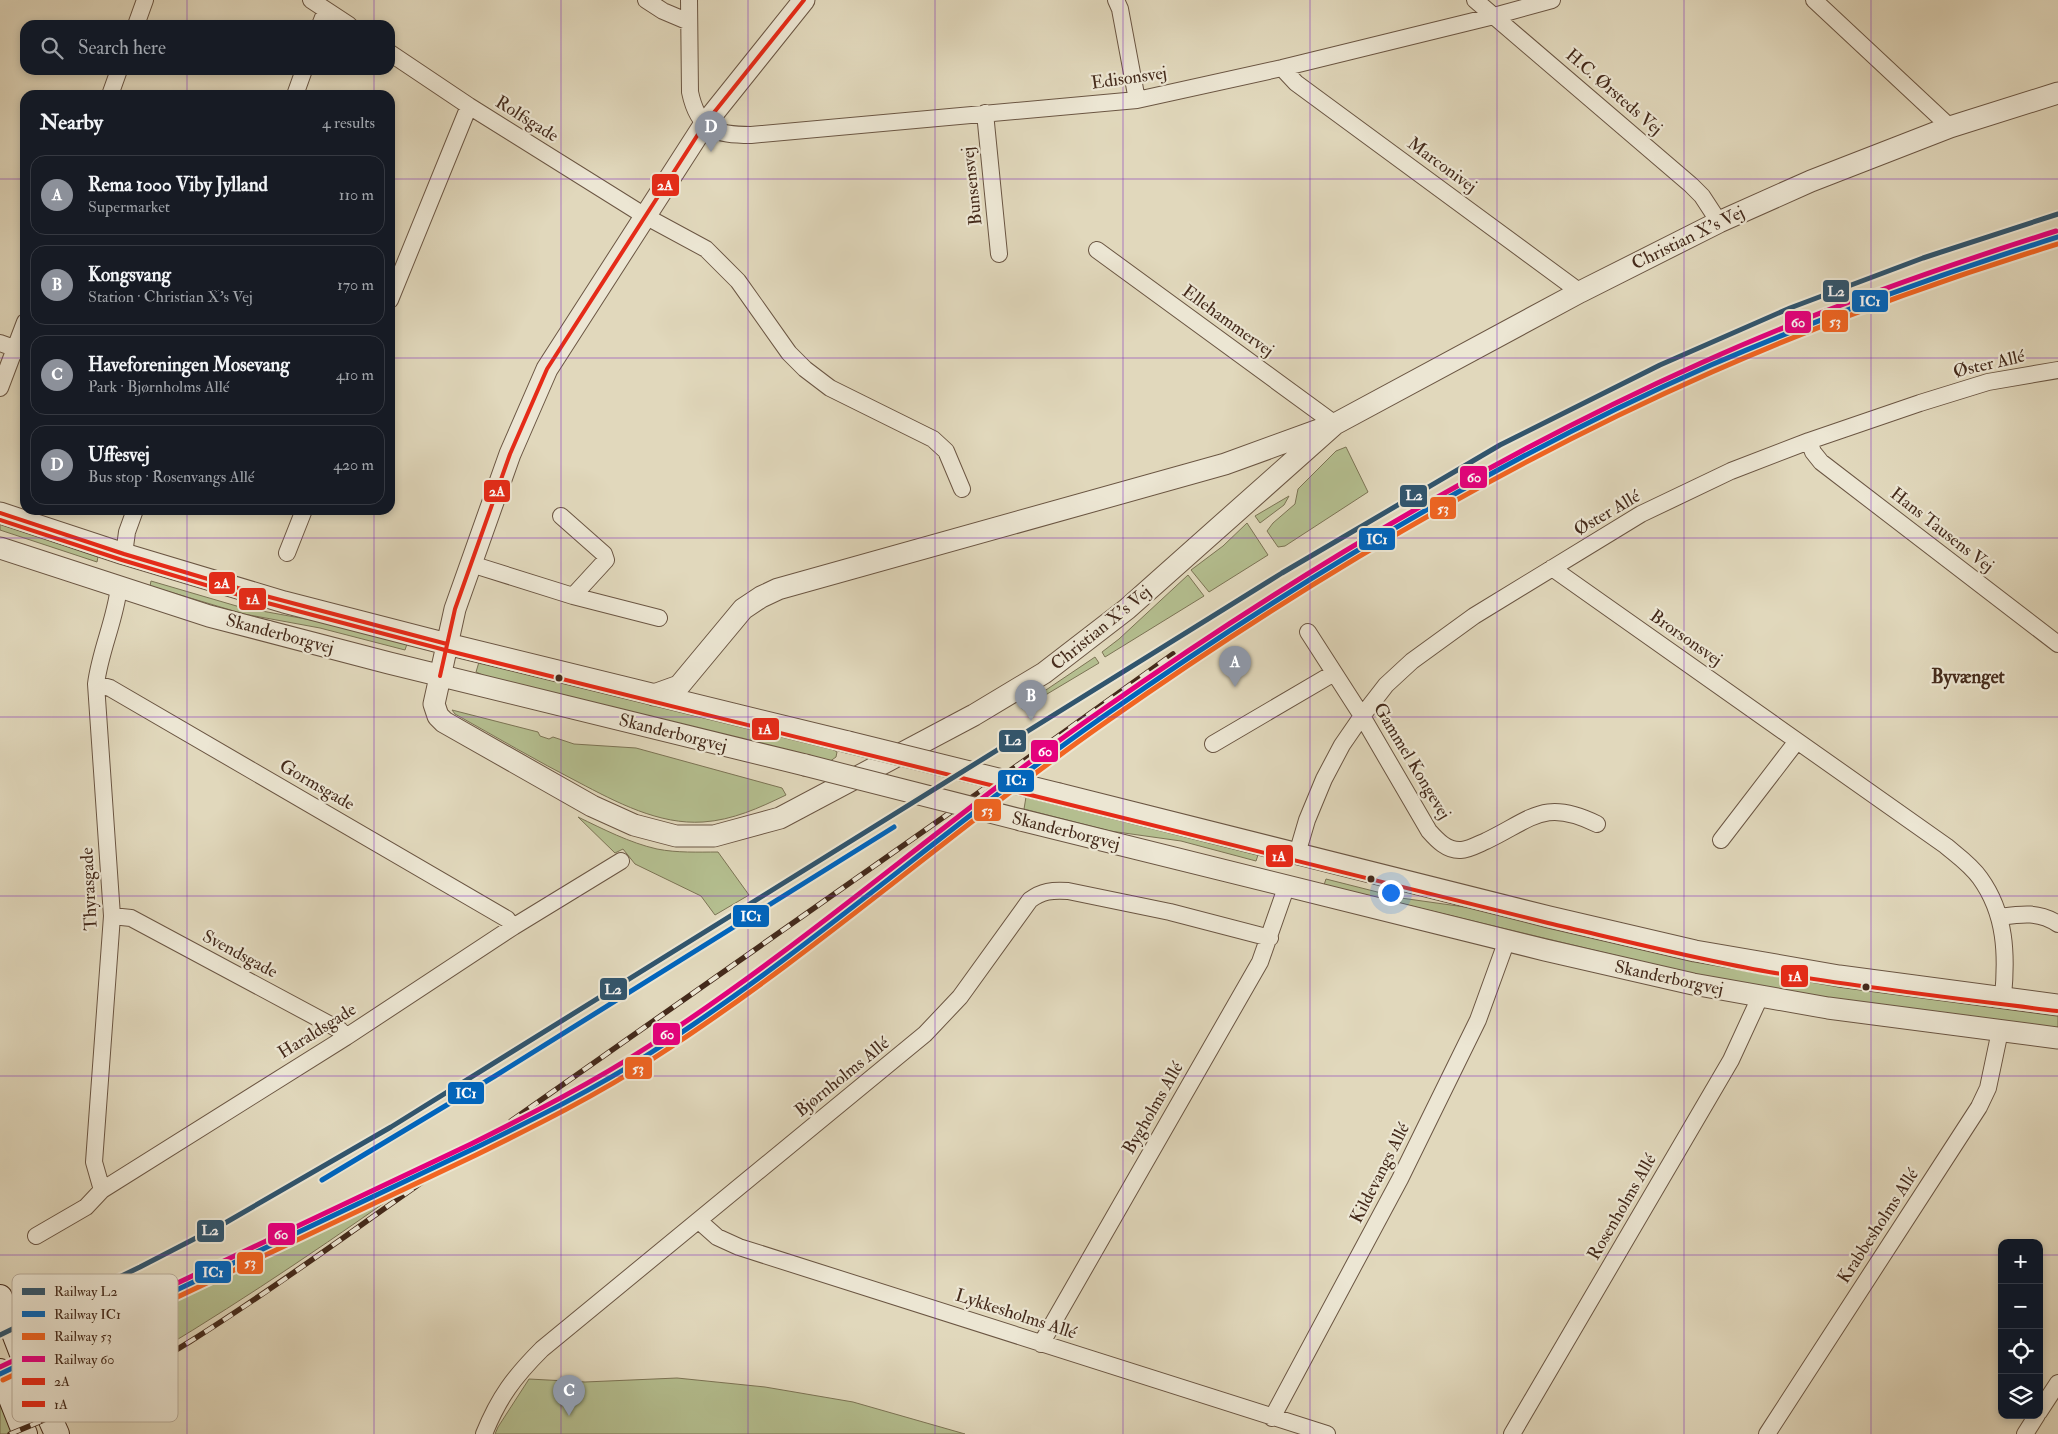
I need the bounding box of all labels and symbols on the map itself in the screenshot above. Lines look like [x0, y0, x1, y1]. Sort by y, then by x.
street label: H.C. Ørsteds Vej [1561, 44, 1667, 140]
street label: Edisonsvej [1090, 61, 1168, 95]
street label: Rolfsgade [491, 91, 563, 148]
pin: D [695, 111, 727, 152]
street label: Marconivej [1403, 132, 1481, 198]
street label: Bunsensvej [956, 146, 988, 226]
line badge: 2A [651, 173, 680, 197]
text: 2A [657, 177, 673, 194]
street label: Christian X's Vej [1628, 201, 1748, 275]
line badge: L2 [1822, 279, 1850, 303]
street label: Ellehammervej [1178, 280, 1278, 362]
text: L2 [1827, 283, 1845, 300]
line badge: IC1 [1851, 289, 1889, 313]
text: IC1 [1860, 293, 1880, 310]
line badge: 53 [1821, 309, 1849, 333]
line badge: 60 [1784, 310, 1812, 334]
text: 53 [1829, 313, 1841, 330]
text: 60 [1791, 314, 1805, 331]
street label: Øster Allé [1951, 345, 2028, 383]
line badge: 60 [1459, 465, 1488, 489]
text: 60 [1467, 469, 1481, 486]
line badge: 2A [483, 479, 511, 503]
street label: Hans Tausens Vej [1886, 482, 1998, 578]
text: 2A [489, 483, 505, 500]
line badge: L2 [1399, 484, 1428, 508]
street label: Øster Allé [1570, 485, 1645, 541]
text: L2 [1405, 487, 1423, 504]
line badge: 53 [1429, 496, 1457, 520]
text: 53 [1437, 500, 1449, 517]
line badge: IC1 [1358, 527, 1396, 551]
text: IC1 [1367, 531, 1387, 548]
line badge: 2A [208, 571, 236, 595]
text: 2A [214, 575, 230, 592]
street label: Christian X's Vej [1046, 581, 1156, 675]
line badge: 1A [238, 587, 267, 611]
text: 1A [246, 591, 260, 608]
street label: Brorsonsvej [1645, 605, 1727, 671]
street label: Skanderborgvej [224, 609, 336, 659]
pin: A [1219, 646, 1251, 687]
district label: Byvænget [1931, 665, 2006, 690]
unlabelled marker [554, 673, 564, 683]
pin: B [1015, 680, 1047, 721]
street label: Gammel Kongevej [1368, 698, 1456, 824]
street label: Skanderborgvej [616, 708, 730, 758]
line badge: 1A [751, 717, 780, 741]
text: 1A [758, 721, 772, 738]
line badge: L2 [998, 729, 1027, 753]
text: L2 [1004, 732, 1022, 749]
line badge: 60 [1030, 739, 1059, 763]
text: 60 [1038, 743, 1052, 760]
street label: Gormsgade [275, 754, 359, 816]
line badge: IC1 [997, 769, 1035, 793]
text: IC1 [1006, 772, 1026, 789]
line badge: 53 [973, 798, 1002, 822]
text: 53 [981, 802, 993, 819]
street label: Skanderborgvej [1009, 806, 1123, 856]
line badge: 1A [1265, 844, 1294, 868]
street label: Thyrasgade [75, 846, 103, 931]
text: 1A [1272, 848, 1286, 865]
unlabelled marker [1366, 874, 1376, 884]
your location [1378, 880, 1404, 906]
line badge: IC1 [732, 904, 770, 928]
text: IC1 [741, 908, 761, 925]
street label: Svendsgade [198, 925, 282, 984]
street label: Skanderborgvej [1612, 955, 1726, 1001]
line badge: 1A [1780, 964, 1809, 988]
text: 1A [1788, 968, 1802, 985]
line badge: L2 [599, 977, 628, 1001]
text: L2 [604, 981, 622, 998]
unlabelled marker [1861, 982, 1871, 992]
street label: Haraldsgade [273, 998, 361, 1064]
line badge: 60 [652, 1022, 681, 1046]
text: 60 [660, 1026, 674, 1043]
street label: Bjørnholms Allé [790, 1032, 894, 1122]
line badge: 53 [624, 1056, 653, 1080]
street label: Bygholms Allé [1117, 1057, 1189, 1158]
text: 53 [632, 1060, 644, 1077]
line badge: IC1 [447, 1081, 485, 1105]
text: IC1 [456, 1085, 476, 1102]
street label: Kildevangs Allé [1345, 1119, 1415, 1227]
street label: Rosenholms Allé [1582, 1149, 1662, 1264]
street label: Krabbesholms Allé [1832, 1164, 1924, 1288]
line badge: L2 [196, 1219, 225, 1243]
text: L2 [201, 1222, 219, 1239]
line badge: 60 [267, 1222, 296, 1246]
text: 60 [274, 1226, 288, 1243]
line badge: 53 [236, 1251, 264, 1275]
text: 53 [244, 1254, 256, 1271]
line badge: IC1 [194, 1260, 232, 1284]
text: IC1 [203, 1264, 223, 1281]
legend [12, 1274, 178, 1422]
text: Railway L2 [54, 1283, 118, 1301]
street label: Lykkesholms Allé [952, 1284, 1080, 1345]
text: Railway IC1 [54, 1306, 121, 1324]
text: Railway 53 [54, 1328, 112, 1346]
text: Railway 60 [54, 1351, 115, 1369]
text: 2A [54, 1373, 70, 1390]
pin: C [553, 1375, 585, 1416]
text: 1A [54, 1396, 68, 1413]

